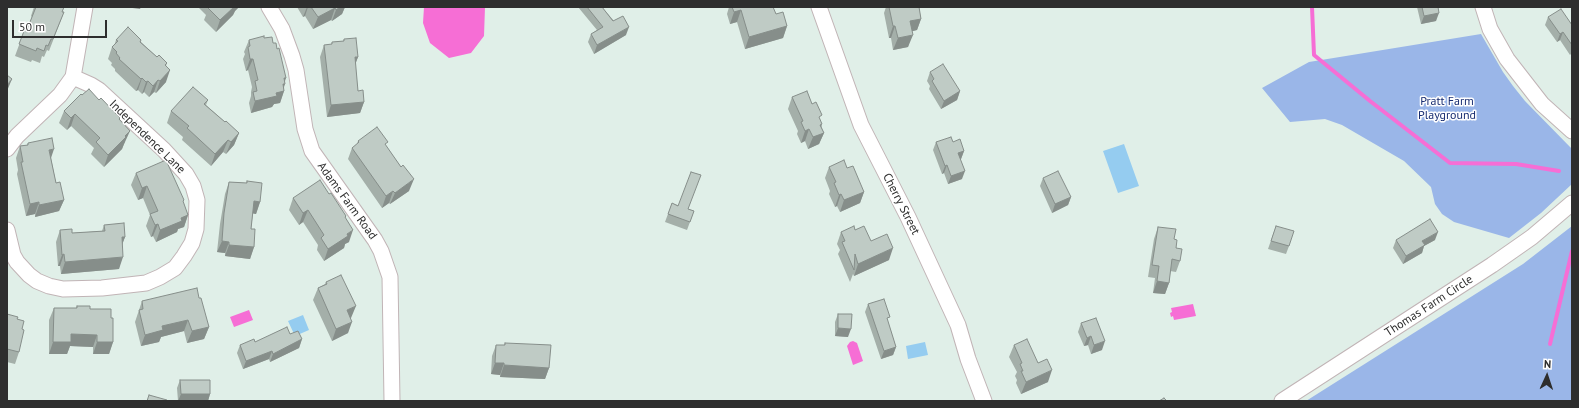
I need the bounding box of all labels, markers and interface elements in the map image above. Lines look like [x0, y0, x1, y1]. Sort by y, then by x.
scale bar [14, 12, 109, 38]
text: 50 m [19, 19, 45, 34]
park label: Pratt Farm Playground [1418, 95, 1476, 123]
street label: Independence Lane [106, 97, 188, 177]
street label: Adams Farm Road [314, 160, 380, 242]
street label: Cherry Street [879, 171, 923, 237]
street label: Thomas Farm Circle [1382, 272, 1476, 340]
north arrow [1527, 356, 1567, 396]
text: N [1544, 357, 1552, 371]

